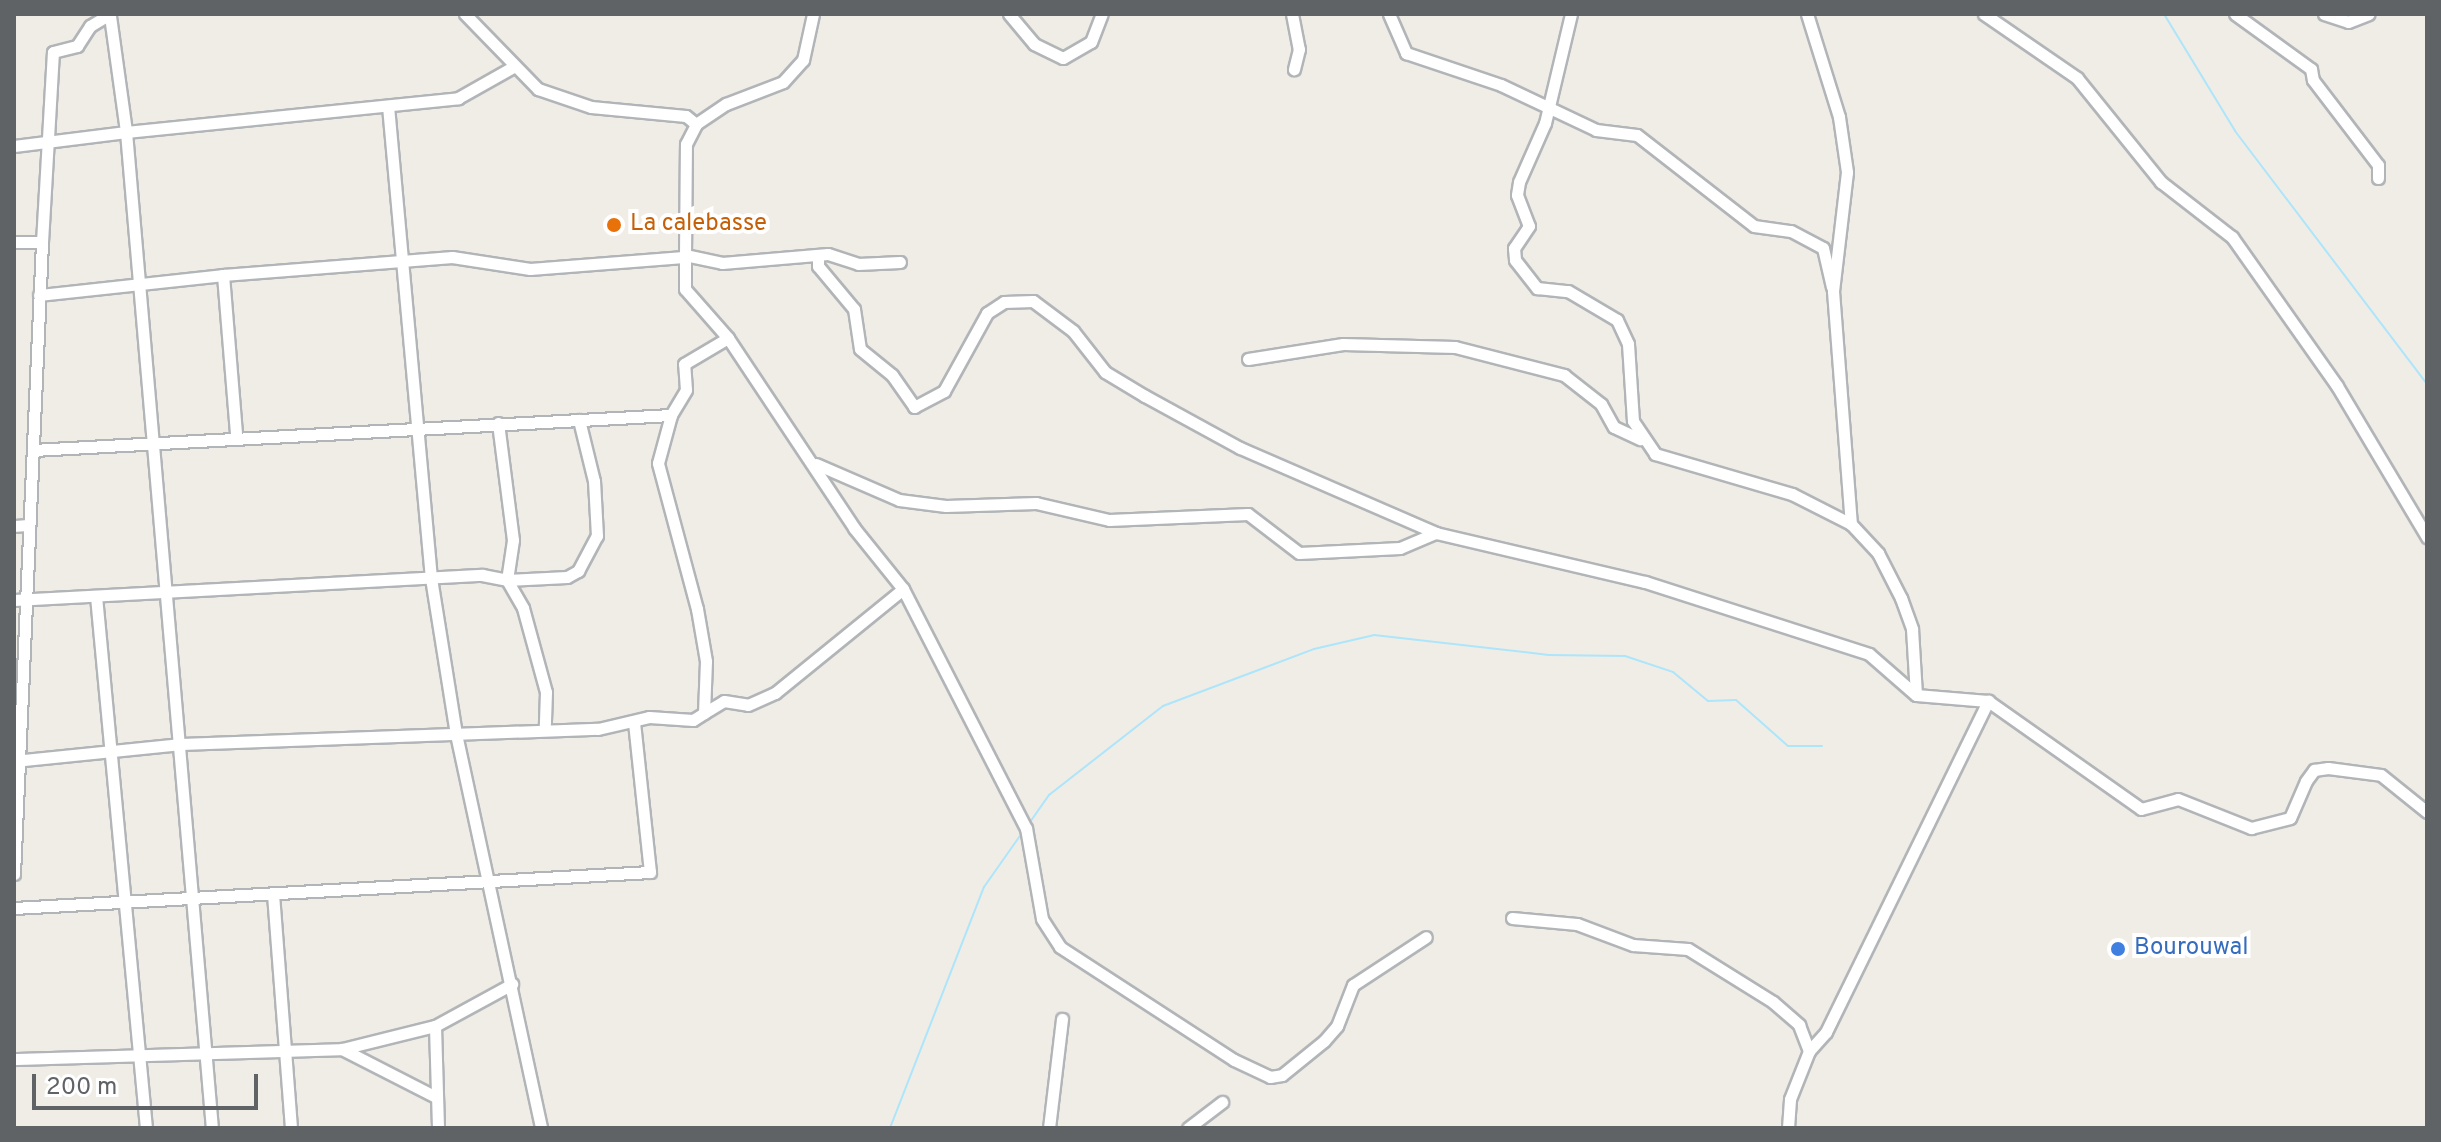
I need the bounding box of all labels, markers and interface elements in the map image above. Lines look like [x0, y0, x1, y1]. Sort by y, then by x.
place label: La calebasse [630, 211, 767, 239]
marker: La calebasse [605, 216, 623, 234]
place label: Bourouwal [2134, 935, 2249, 963]
marker: Bourouwal [2109, 940, 2127, 958]
scale bar [36, 1058, 262, 1108]
text: 200 m [46, 1073, 117, 1103]

